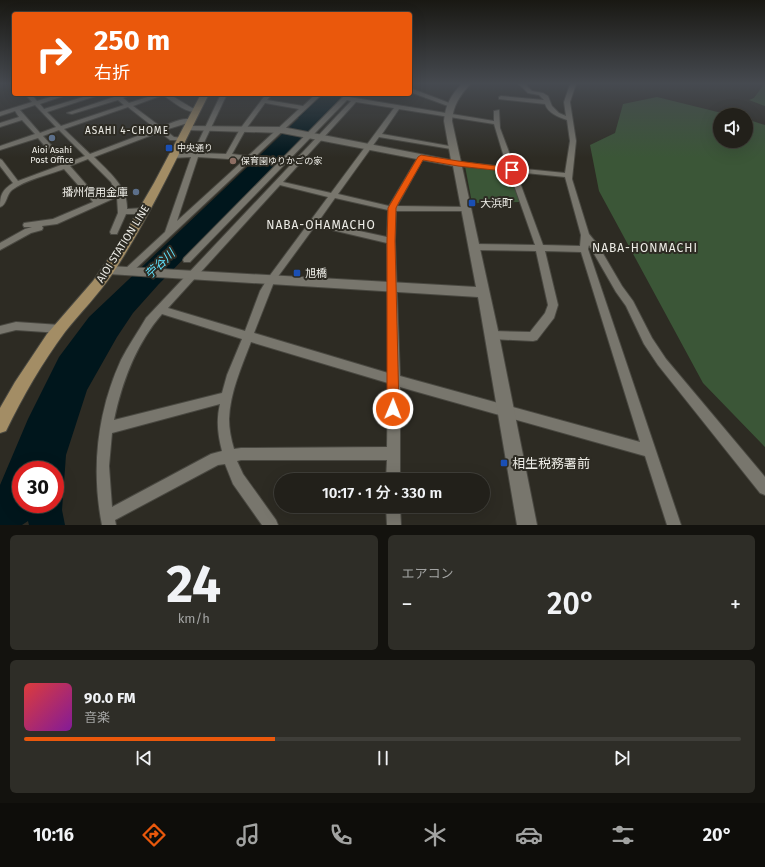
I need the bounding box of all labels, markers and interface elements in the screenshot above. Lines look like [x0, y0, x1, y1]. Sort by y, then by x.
text: 250 m [94, 24, 170, 57]
icon: right [28, 28, 80, 80]
text: 右折 [94, 62, 130, 84]
map controls [713, 108, 753, 148]
button: sound [713, 108, 753, 148]
district label: ASAHI 4-CHOME [85, 125, 169, 137]
marker: Aioi Asahi Post Office [47, 133, 57, 143]
marker: 中央通り [164, 143, 174, 153]
place label: 中央通り [177, 143, 213, 153]
place label: Aioi Asahi Post Office [30, 145, 74, 165]
pin [495, 153, 529, 187]
marker: 保育園ゆりかごの家 [228, 156, 238, 166]
place label: 保育園ゆりかごの家 [241, 156, 323, 166]
icon: arrive [501, 159, 523, 181]
place label: 播州信用金庫 [62, 186, 128, 199]
marker: 播州信用金庫 [131, 187, 141, 197]
place label: 大浜町 [480, 197, 513, 210]
marker: 大浜町 [467, 198, 477, 208]
street label: AIOI STATION LINE [94, 203, 152, 285]
district label: NABA-OHAMACHO [266, 218, 376, 232]
district label: NABA-HONMACHI [592, 241, 698, 255]
water label: 苧谷川 [142, 245, 179, 282]
place label: 旭橋 [305, 267, 327, 280]
marker: 旭橋 [292, 268, 302, 278]
position arrow [372, 388, 414, 430]
place label: 相生税務署前 [512, 456, 590, 471]
marker: 相生税務署前 [499, 458, 509, 468]
speed limit sign: 30 [12, 461, 64, 513]
text: 10:17 · 1 分 · 330 m [322, 484, 442, 502]
text: 24 [166, 553, 221, 616]
text: エアコン [402, 566, 454, 581]
text: 20° [547, 586, 595, 622]
text: − [402, 591, 413, 618]
text: + [730, 591, 741, 618]
text: km/h [178, 611, 210, 626]
text: 90.0 FM [84, 689, 136, 707]
text: 音楽 [84, 710, 110, 725]
icon: previous [133, 747, 155, 769]
icon: pause [372, 747, 394, 769]
icon: next [611, 747, 633, 769]
icon: directions [140, 821, 168, 849]
icon: music [234, 821, 262, 849]
icon: phone [327, 821, 355, 849]
icon: climate [421, 821, 449, 849]
icon: car [515, 821, 543, 849]
icon: filters [609, 821, 637, 849]
text: 10:16 [33, 824, 74, 846]
text: 20° [703, 824, 732, 846]

